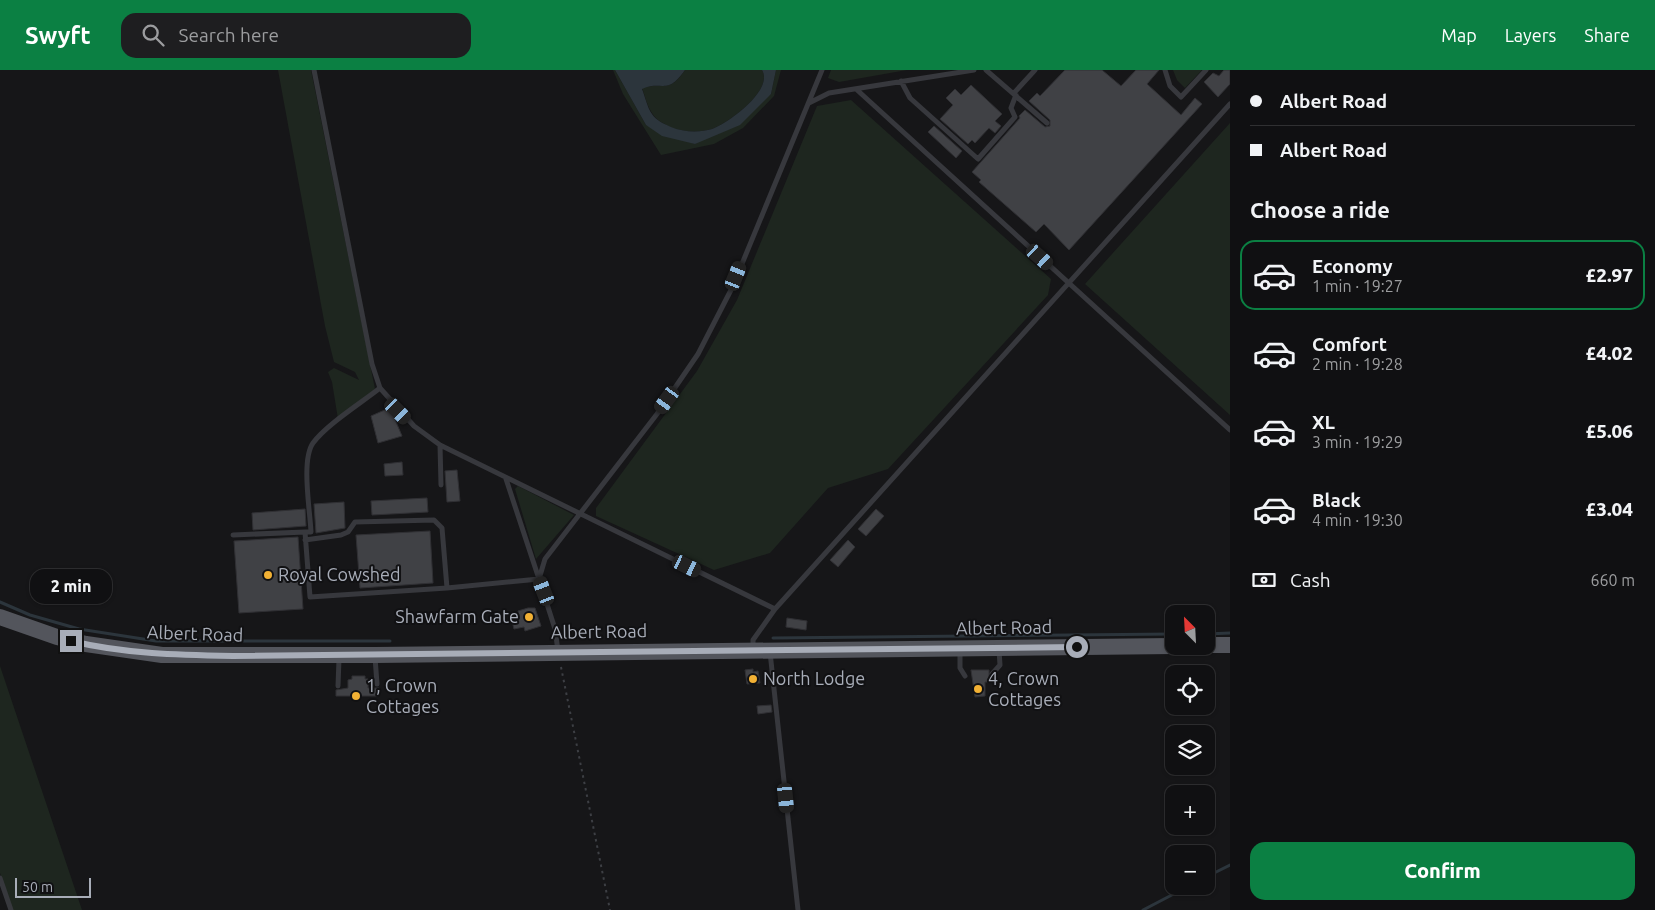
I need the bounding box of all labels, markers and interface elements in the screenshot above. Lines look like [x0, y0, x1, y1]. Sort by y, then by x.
search box [121, 13, 471, 58]
icon: search [139, 21, 167, 49]
text: Swyft [25, 22, 91, 49]
text: Search here [179, 24, 279, 46]
text: Map [1441, 25, 1477, 45]
text: Layers [1505, 25, 1556, 45]
text: Share [1584, 25, 1630, 45]
text: Albert Road [1280, 90, 1387, 112]
text: Albert Road [1280, 139, 1387, 161]
text: Choose a ride [1250, 197, 1390, 222]
car [1023, 241, 1056, 273]
icon: car [1252, 253, 1297, 298]
text: Economy [1312, 255, 1393, 277]
car [723, 259, 748, 293]
text: £2.97 [1585, 264, 1633, 286]
text: 1 min · 19:27 [1312, 277, 1403, 295]
icon: car [1252, 331, 1297, 376]
text: Comfort [1312, 333, 1387, 355]
text: £4.02 [1585, 342, 1633, 364]
text: 2 min · 19:28 [1312, 355, 1403, 373]
car [652, 383, 681, 417]
car [382, 395, 413, 427]
icon: car [1252, 409, 1297, 454]
text: XL [1312, 411, 1335, 433]
text: £5.06 [1585, 420, 1633, 442]
text: 3 min · 19:29 [1312, 433, 1403, 451]
icon: car [1252, 487, 1297, 532]
text: Black [1312, 489, 1361, 511]
text: £3.04 [1585, 498, 1633, 520]
text: 4 min · 19:30 [1312, 511, 1403, 529]
car [670, 553, 703, 579]
place label: Royal Cowshed [278, 564, 400, 584]
icon: cash [1250, 566, 1278, 594]
callout: 2 min [30, 568, 112, 604]
marker: Royal Cowshed [262, 569, 274, 581]
text: Cash [1290, 569, 1331, 591]
text: 660 m [1590, 571, 1635, 589]
car [531, 574, 556, 608]
text: 2 min [51, 577, 91, 595]
north arrow [1165, 605, 1215, 655]
map controls [1165, 605, 1215, 895]
place label: Shawfarm Gate [395, 606, 519, 626]
marker: Shawfarm Gate [523, 611, 535, 623]
street label: Albert Road [956, 616, 1052, 638]
street label: Albert Road [551, 620, 647, 642]
street label: Albert Road [147, 621, 244, 645]
route end [60, 630, 82, 652]
route start [1066, 636, 1088, 658]
button: locate [1165, 665, 1215, 715]
place label: North Lodge [763, 668, 865, 688]
place label: 4, Crown Cottages [988, 668, 1061, 709]
marker: North Lodge [747, 673, 759, 685]
place label: 1, Crown Cottages [366, 675, 439, 716]
marker: 4, Crown Cottages [972, 683, 984, 695]
marker: 1, Crown Cottages [350, 690, 362, 702]
button: layers [1165, 725, 1215, 775]
car [776, 782, 795, 814]
button: + [1165, 785, 1215, 835]
button: Confirm [1250, 842, 1635, 900]
button: − [1165, 845, 1215, 895]
scale bar [15, 875, 91, 898]
text: 50 m [22, 879, 53, 895]

